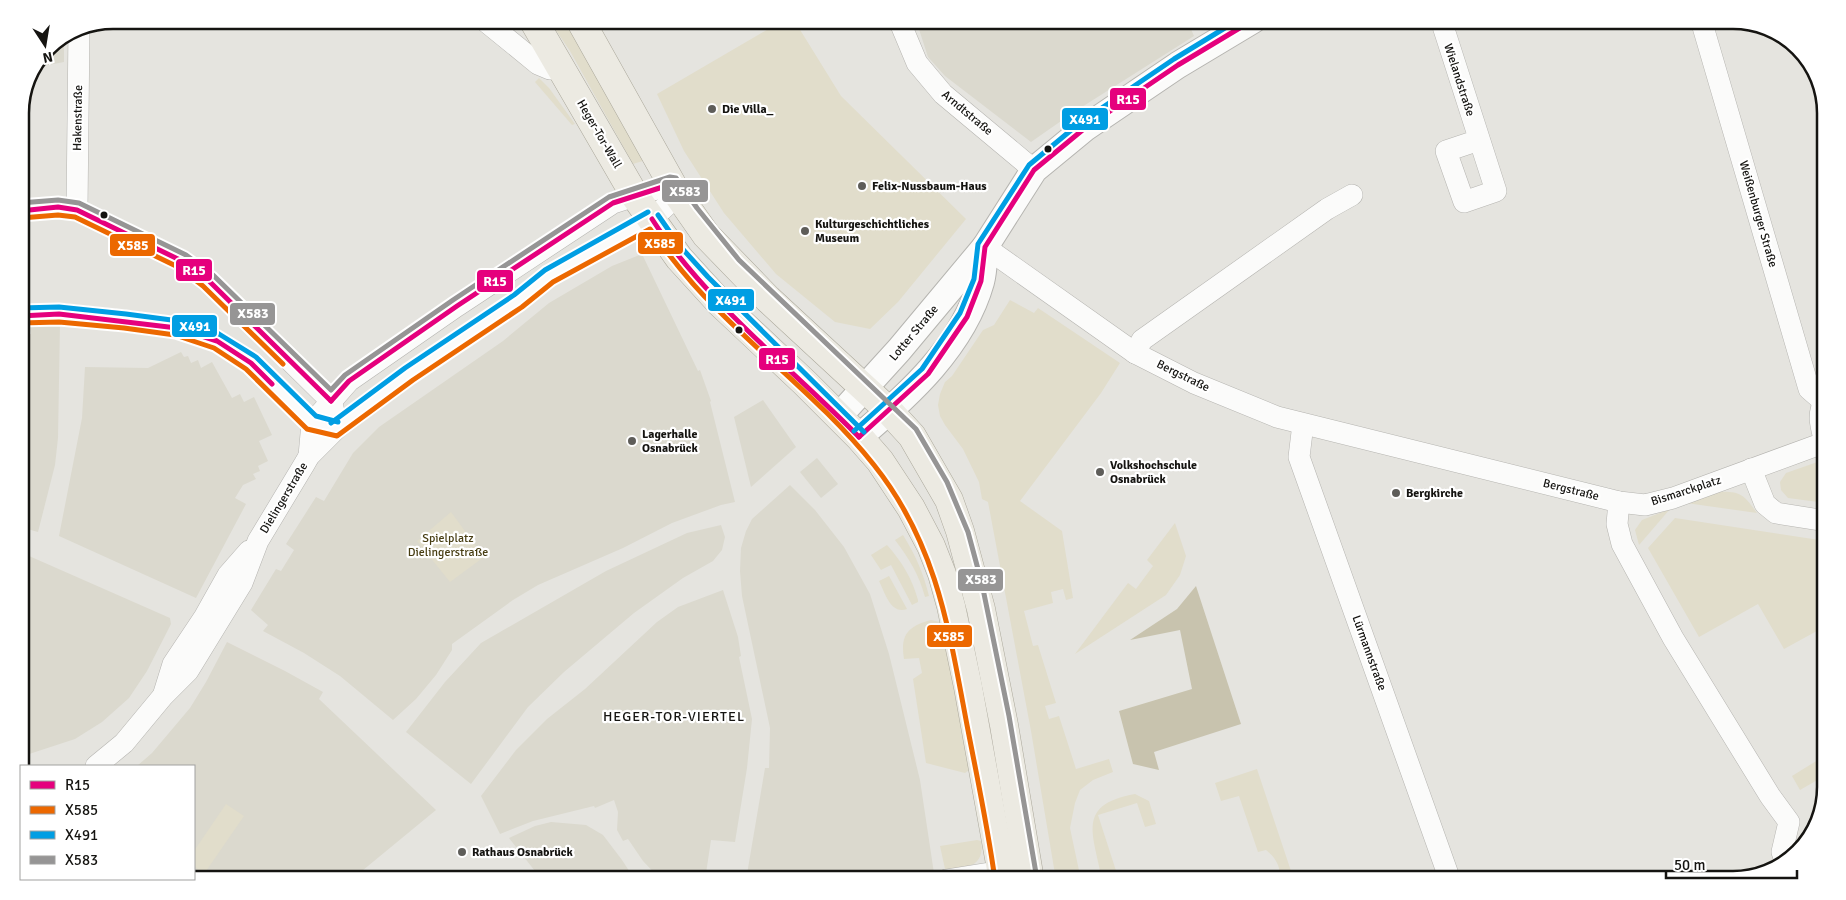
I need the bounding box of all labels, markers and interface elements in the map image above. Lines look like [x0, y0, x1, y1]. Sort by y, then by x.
north arrow [20, 20, 70, 70]
street label: Wielandstraße [1440, 42, 1478, 118]
text: N [41, 48, 54, 67]
street label: Hakenstraße [70, 85, 86, 151]
street label: Arndtstraße [938, 87, 996, 139]
line badge: R15 [1109, 87, 1147, 111]
text: R15 [1116, 91, 1140, 108]
street label: Heger-Tor-Wall [573, 97, 625, 171]
place label: Die Villa_ [722, 102, 774, 117]
marker: Die Villa_ [706, 103, 718, 115]
line badge: X491 [1061, 107, 1109, 131]
text: X491 [1069, 111, 1101, 128]
unlabelled marker [1043, 144, 1053, 154]
street label: Weißenburger Straße [1736, 159, 1780, 269]
line badge: X583 [661, 179, 709, 203]
place label: Felix-Nussbaum-Haus [872, 179, 987, 194]
marker: Felix-Nussbaum-Haus [856, 180, 868, 192]
text: X583 [669, 183, 701, 200]
unlabelled marker [99, 210, 109, 220]
place label: Kulturgeschichtliches Museum [815, 217, 930, 246]
marker: Kulturgeschichtliches Museum [799, 225, 811, 237]
line badge: X585 [637, 231, 684, 255]
line badge: X585 [109, 233, 156, 257]
text: X585 [644, 235, 676, 252]
text: X585 [117, 237, 149, 254]
line badge: R15 [175, 258, 213, 282]
text: R15 [182, 262, 206, 279]
line badge: R15 [476, 269, 514, 293]
text: R15 [483, 273, 507, 290]
line badge: X491 [707, 288, 755, 312]
text: X491 [715, 292, 747, 309]
line badge: X583 [229, 302, 276, 326]
street label: Lotter Straße [886, 302, 942, 364]
text: X583 [237, 305, 269, 322]
line badge: X491 [171, 314, 218, 338]
text: X491 [179, 318, 211, 335]
unlabelled marker [734, 325, 744, 335]
line badge: R15 [758, 347, 796, 371]
text: R15 [765, 351, 789, 368]
street label: Bergstraße [1154, 357, 1212, 395]
place label: Lagerhalle Osnabrück [642, 427, 698, 456]
marker: Lagerhalle Osnabrück [626, 435, 638, 447]
place label: Volkshochschule Osnabrück [1110, 458, 1197, 487]
street label: Dielingerstraße [257, 460, 311, 536]
marker: Volkshochschule Osnabrück [1094, 466, 1106, 478]
street label: Bismarckplatz [1649, 473, 1723, 509]
street label: Bergstraße [1541, 476, 1601, 504]
place label: Bergkirche [1406, 486, 1463, 501]
marker: Bergkirche [1390, 487, 1402, 499]
park label: Spielplatz Dielingerstraße [408, 531, 488, 560]
line badge: X583 [957, 568, 1004, 592]
text: X583 [965, 571, 997, 588]
street label: Lürmannstraße [1348, 613, 1390, 693]
line badge: X585 [926, 624, 973, 648]
text: X585 [933, 628, 965, 645]
district label: HEGER-TOR-VIERTEL [603, 708, 745, 725]
legend [20, 765, 195, 880]
text: R15 [65, 776, 90, 794]
text: X585 [65, 801, 98, 819]
text: X491 [65, 826, 98, 844]
place label: Rathaus Osnabrück [472, 845, 574, 860]
marker: Rathaus Osnabrück [456, 846, 468, 858]
scale bar [1666, 848, 1797, 880]
text: X583 [65, 851, 98, 869]
text: 50 m [1674, 856, 1705, 874]

